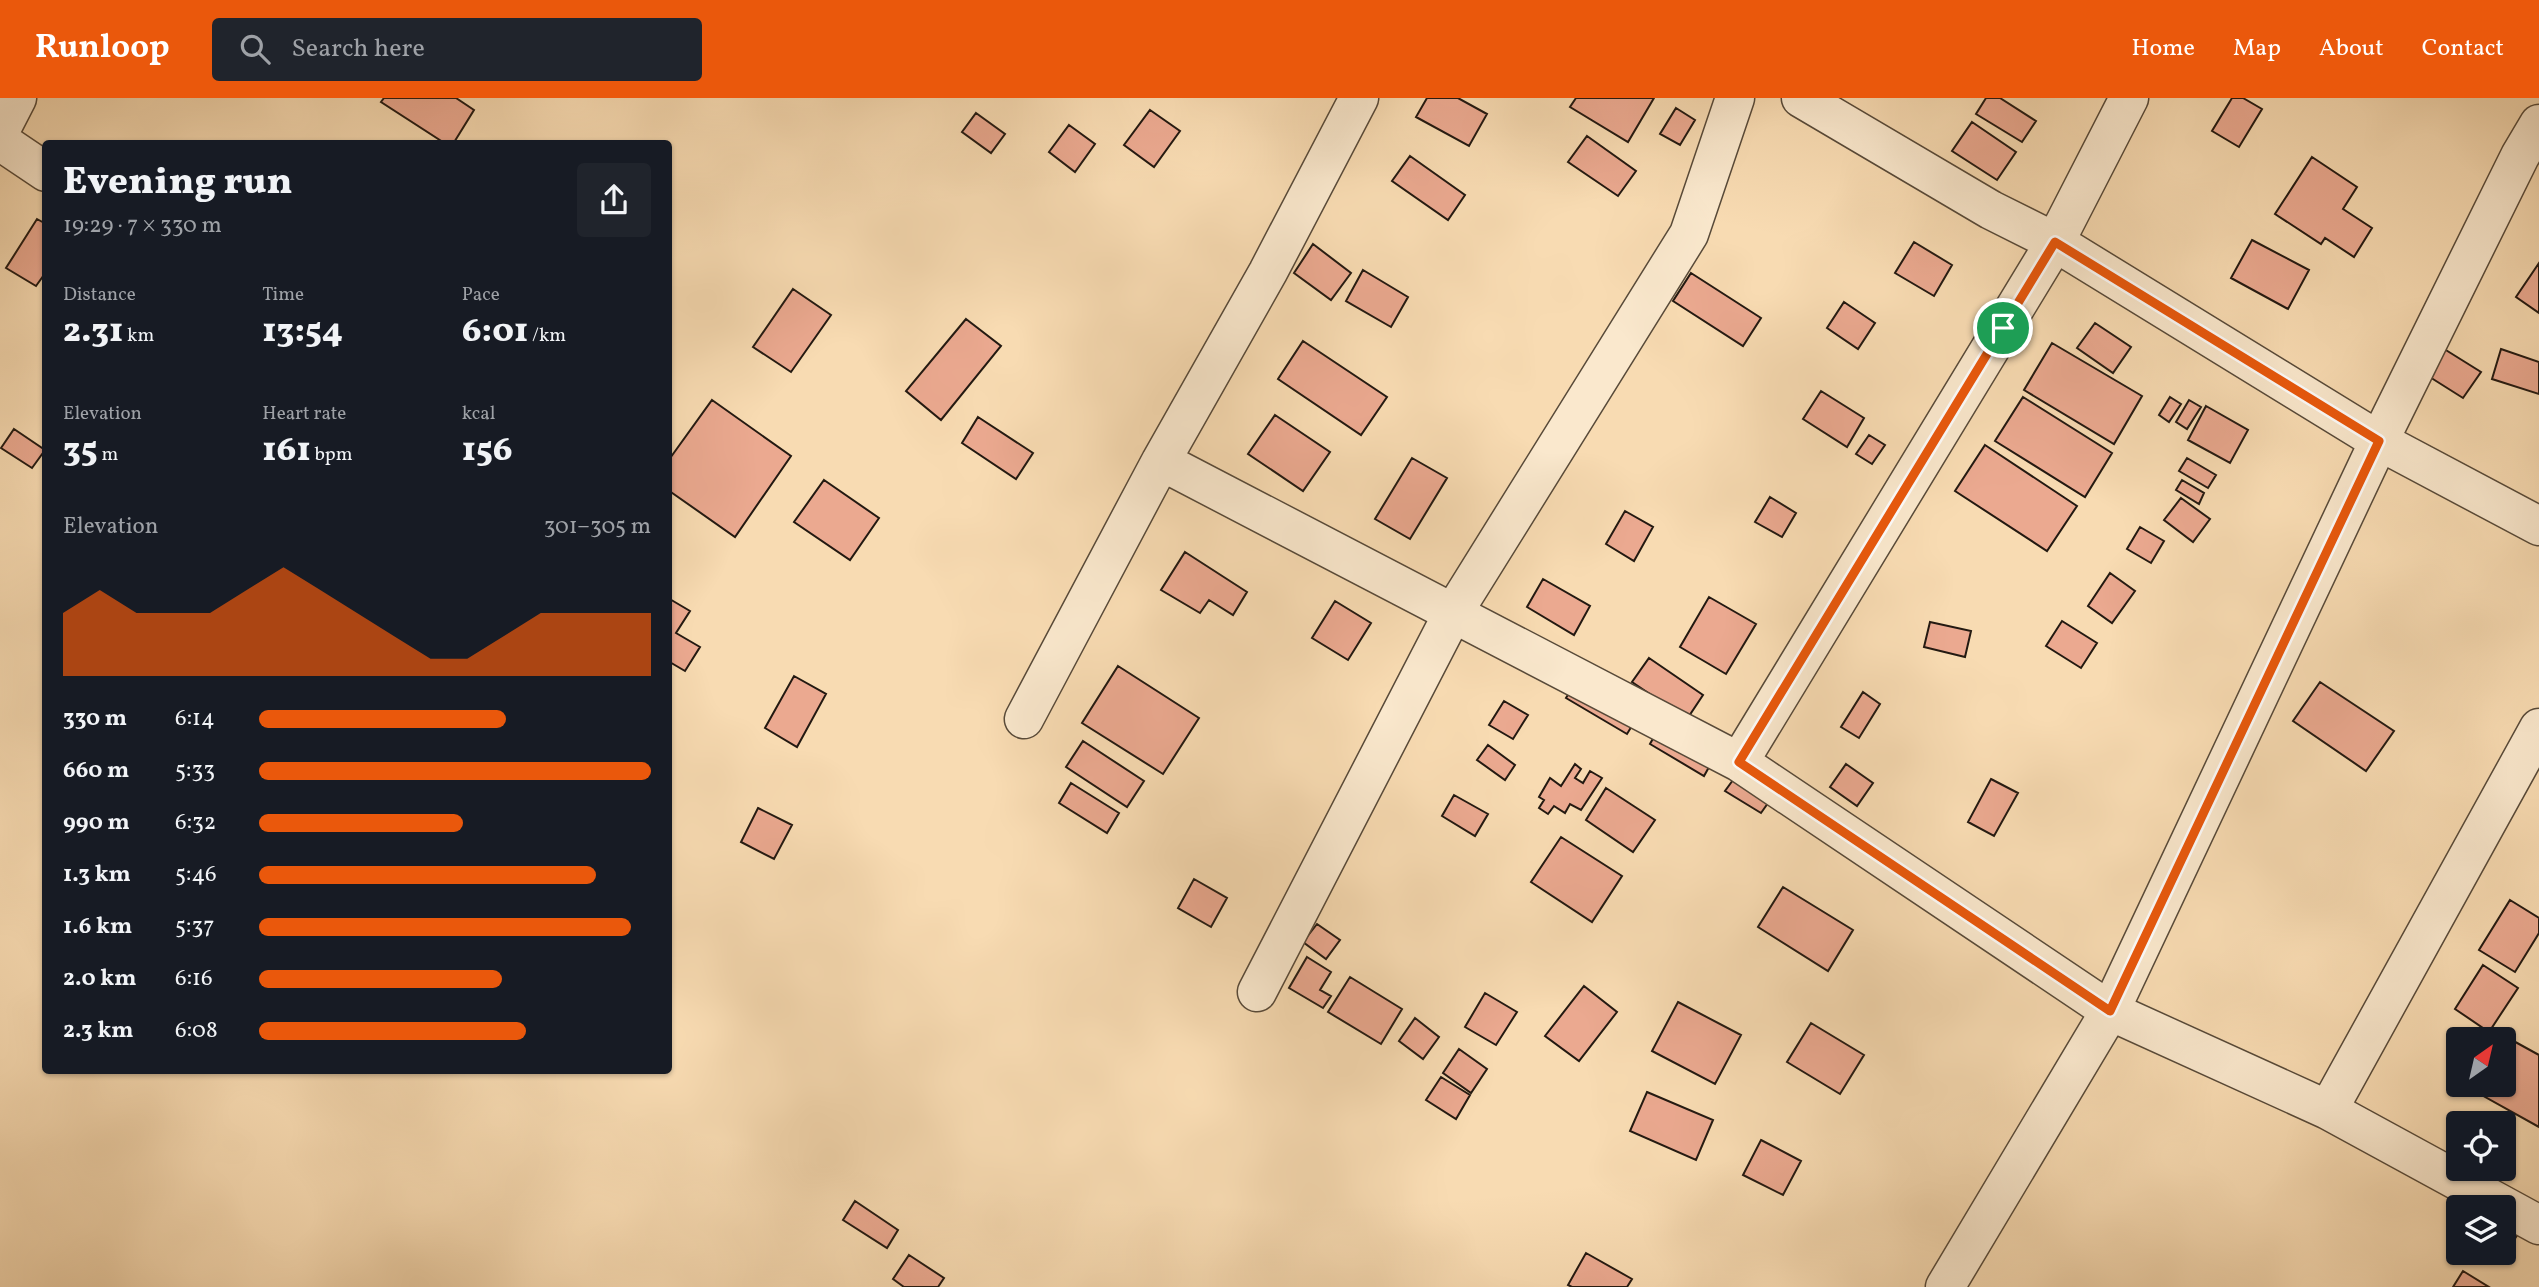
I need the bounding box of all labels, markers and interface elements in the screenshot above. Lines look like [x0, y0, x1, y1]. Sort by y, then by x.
search box [212, 18, 702, 81]
text: Runloop [35, 26, 170, 72]
icon: search [236, 30, 274, 68]
text: Search here [292, 31, 425, 67]
text: Home [2131, 32, 2195, 66]
text: Map [2233, 32, 2281, 66]
text: About [2319, 32, 2384, 66]
text: Contact [2422, 32, 2504, 66]
text: Evening run [63, 157, 293, 210]
button: share [577, 163, 651, 237]
text: 19:29 · 7 × 330 m [63, 210, 222, 242]
text: Distance [63, 282, 136, 308]
text: Time [262, 282, 304, 308]
text: Pace [462, 282, 500, 308]
pin [1973, 298, 2033, 358]
text: 2.31 [63, 308, 123, 356]
text: 13:54 [262, 308, 343, 356]
text: 6:01 [462, 308, 528, 356]
icon: arrive [1984, 309, 2022, 347]
text: km [123, 323, 154, 349]
text: /km [528, 323, 566, 349]
text: Elevation [63, 401, 142, 427]
text: Heart rate [262, 401, 346, 427]
text: kcal [462, 401, 495, 427]
text: 35 [63, 427, 98, 475]
text: 161 [262, 427, 311, 475]
text: 156 [462, 427, 513, 475]
text: m [98, 442, 118, 468]
text: bpm [311, 442, 353, 468]
text: Elevation [63, 511, 159, 543]
text: 301–305 m [544, 511, 651, 543]
text: 330 m [63, 703, 127, 735]
text: 6:14 [175, 703, 215, 735]
text: 660 m [63, 755, 129, 787]
text: 5:33 [175, 755, 215, 787]
text: 990 m [63, 807, 130, 839]
text: 6:32 [175, 807, 216, 839]
text: 1.3 km [63, 859, 131, 891]
text: 5:46 [175, 859, 217, 891]
text: 1.6 km [63, 911, 132, 943]
text: 5:37 [175, 911, 214, 943]
text: 2.0 km [63, 963, 136, 995]
text: 6:16 [175, 963, 213, 995]
text: 2.3 km [63, 1015, 134, 1047]
text: 6:08 [175, 1015, 218, 1047]
north arrow [2446, 1027, 2516, 1097]
map controls [2446, 1027, 2516, 1265]
button: locate [2446, 1111, 2516, 1181]
button: layers [2446, 1195, 2516, 1265]

